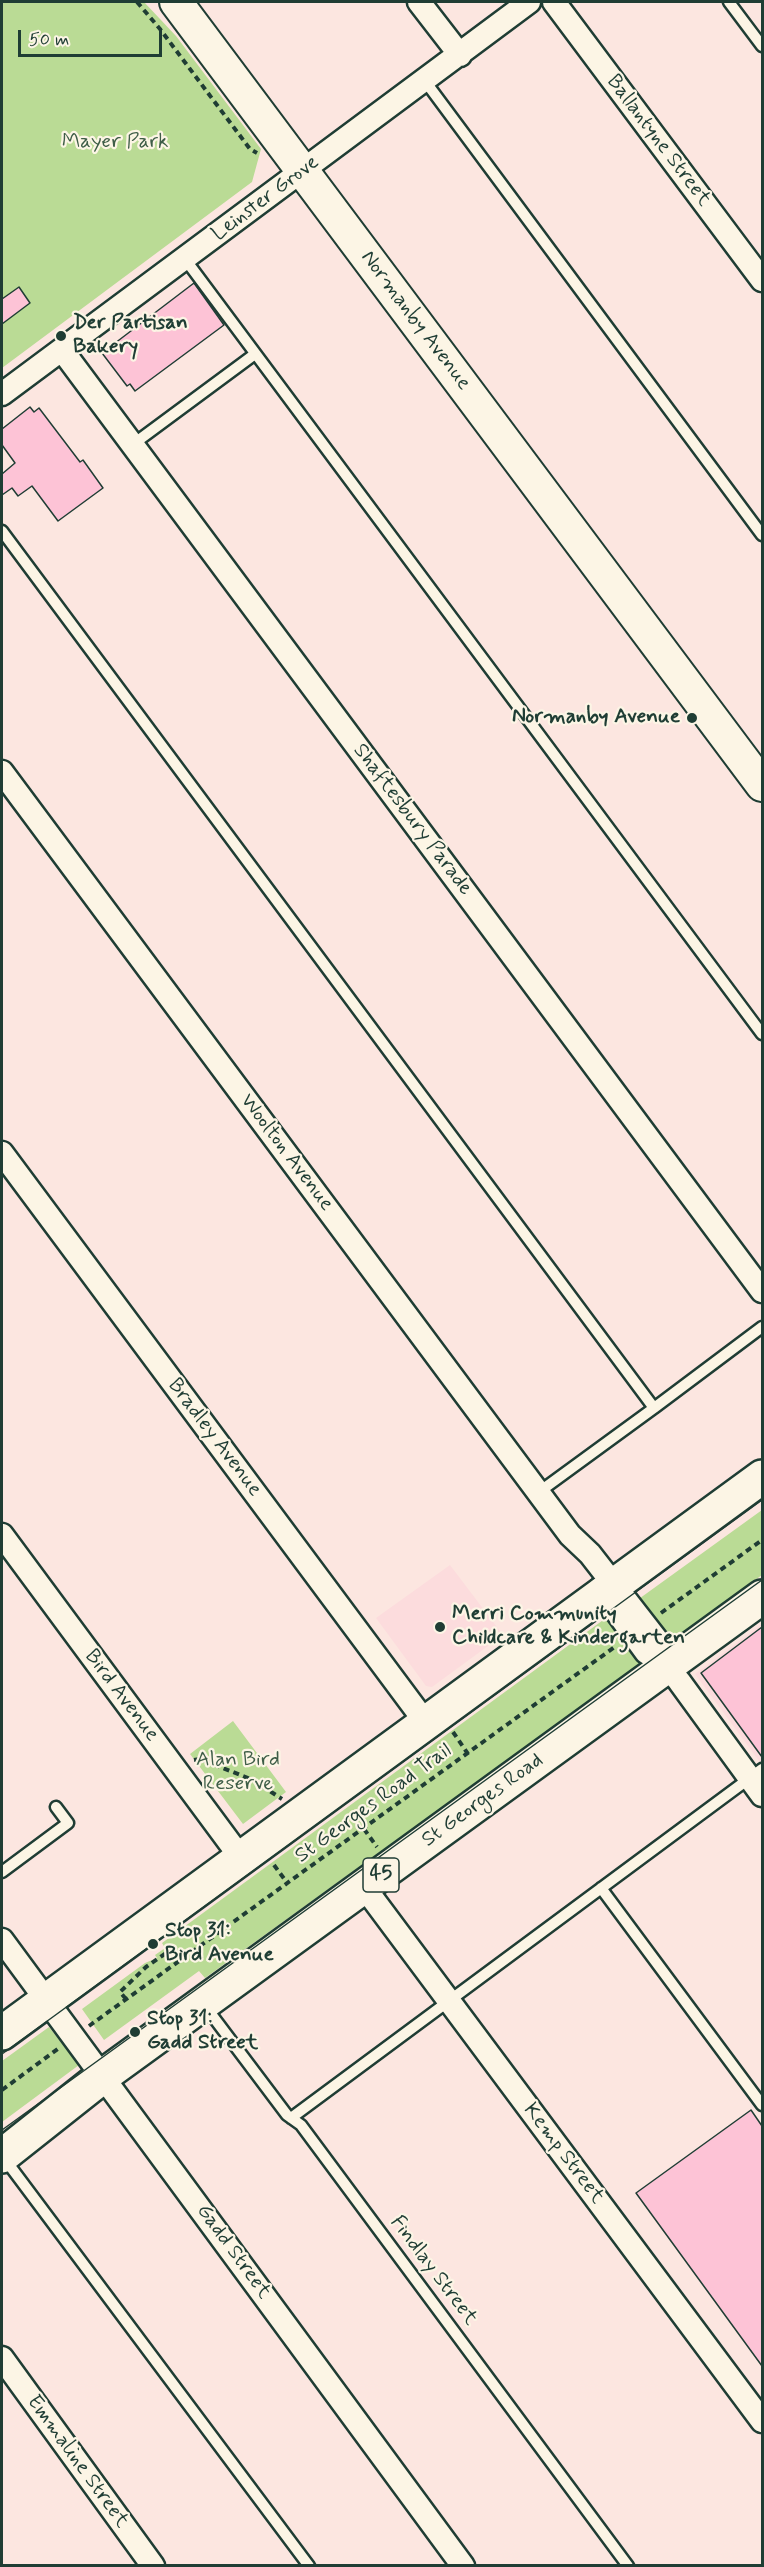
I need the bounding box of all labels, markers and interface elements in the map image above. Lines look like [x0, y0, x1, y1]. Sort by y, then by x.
scale bar [21, 18, 165, 56]
text: 50 m [29, 28, 69, 52]
street label: Ballantyne Street [600, 70, 716, 212]
park label: Mayer Park [62, 130, 168, 156]
street label: Leinster Grove [207, 151, 325, 247]
street label: Normanby Avenue [354, 246, 476, 396]
place label: Der Partisan Bakery [73, 311, 188, 361]
marker: Der Partisan Bakery [54, 329, 68, 343]
place label: Normanby Avenue [512, 705, 680, 731]
marker: Normanby Avenue [685, 711, 699, 725]
street label: Shaftesbury Parade [347, 739, 477, 901]
street label: Woolton Avenue [234, 1089, 338, 1217]
street label: Bradley Avenue [161, 1374, 267, 1502]
place label: Merri Community Childcare & Kindergarten [452, 1602, 685, 1652]
marker: Merri Community Childcare & Kindergarten [433, 1620, 447, 1634]
street label: Bird Avenue [78, 1645, 164, 1747]
street label: St Georges Road Trail [291, 1739, 457, 1869]
park label: Alan Bird Reserve [196, 1748, 280, 1798]
street label: St Georges Road [417, 1749, 549, 1853]
road number: 45 [363, 1858, 399, 1892]
place label: Stop 31: Bird Avenue [165, 1919, 274, 1969]
marker: Stop 31: Bird Avenue [146, 1937, 160, 1951]
place label: Stop 31: Gadd Street [147, 2007, 258, 2057]
marker: Stop 31: Gadd Street [128, 2025, 142, 2039]
street label: Kemp Street [517, 2099, 609, 2209]
street label: Gadd Street [190, 2200, 276, 2304]
street label: Findlay Street [384, 2211, 482, 2331]
street label: Emmaline Street [20, 2391, 134, 2533]

